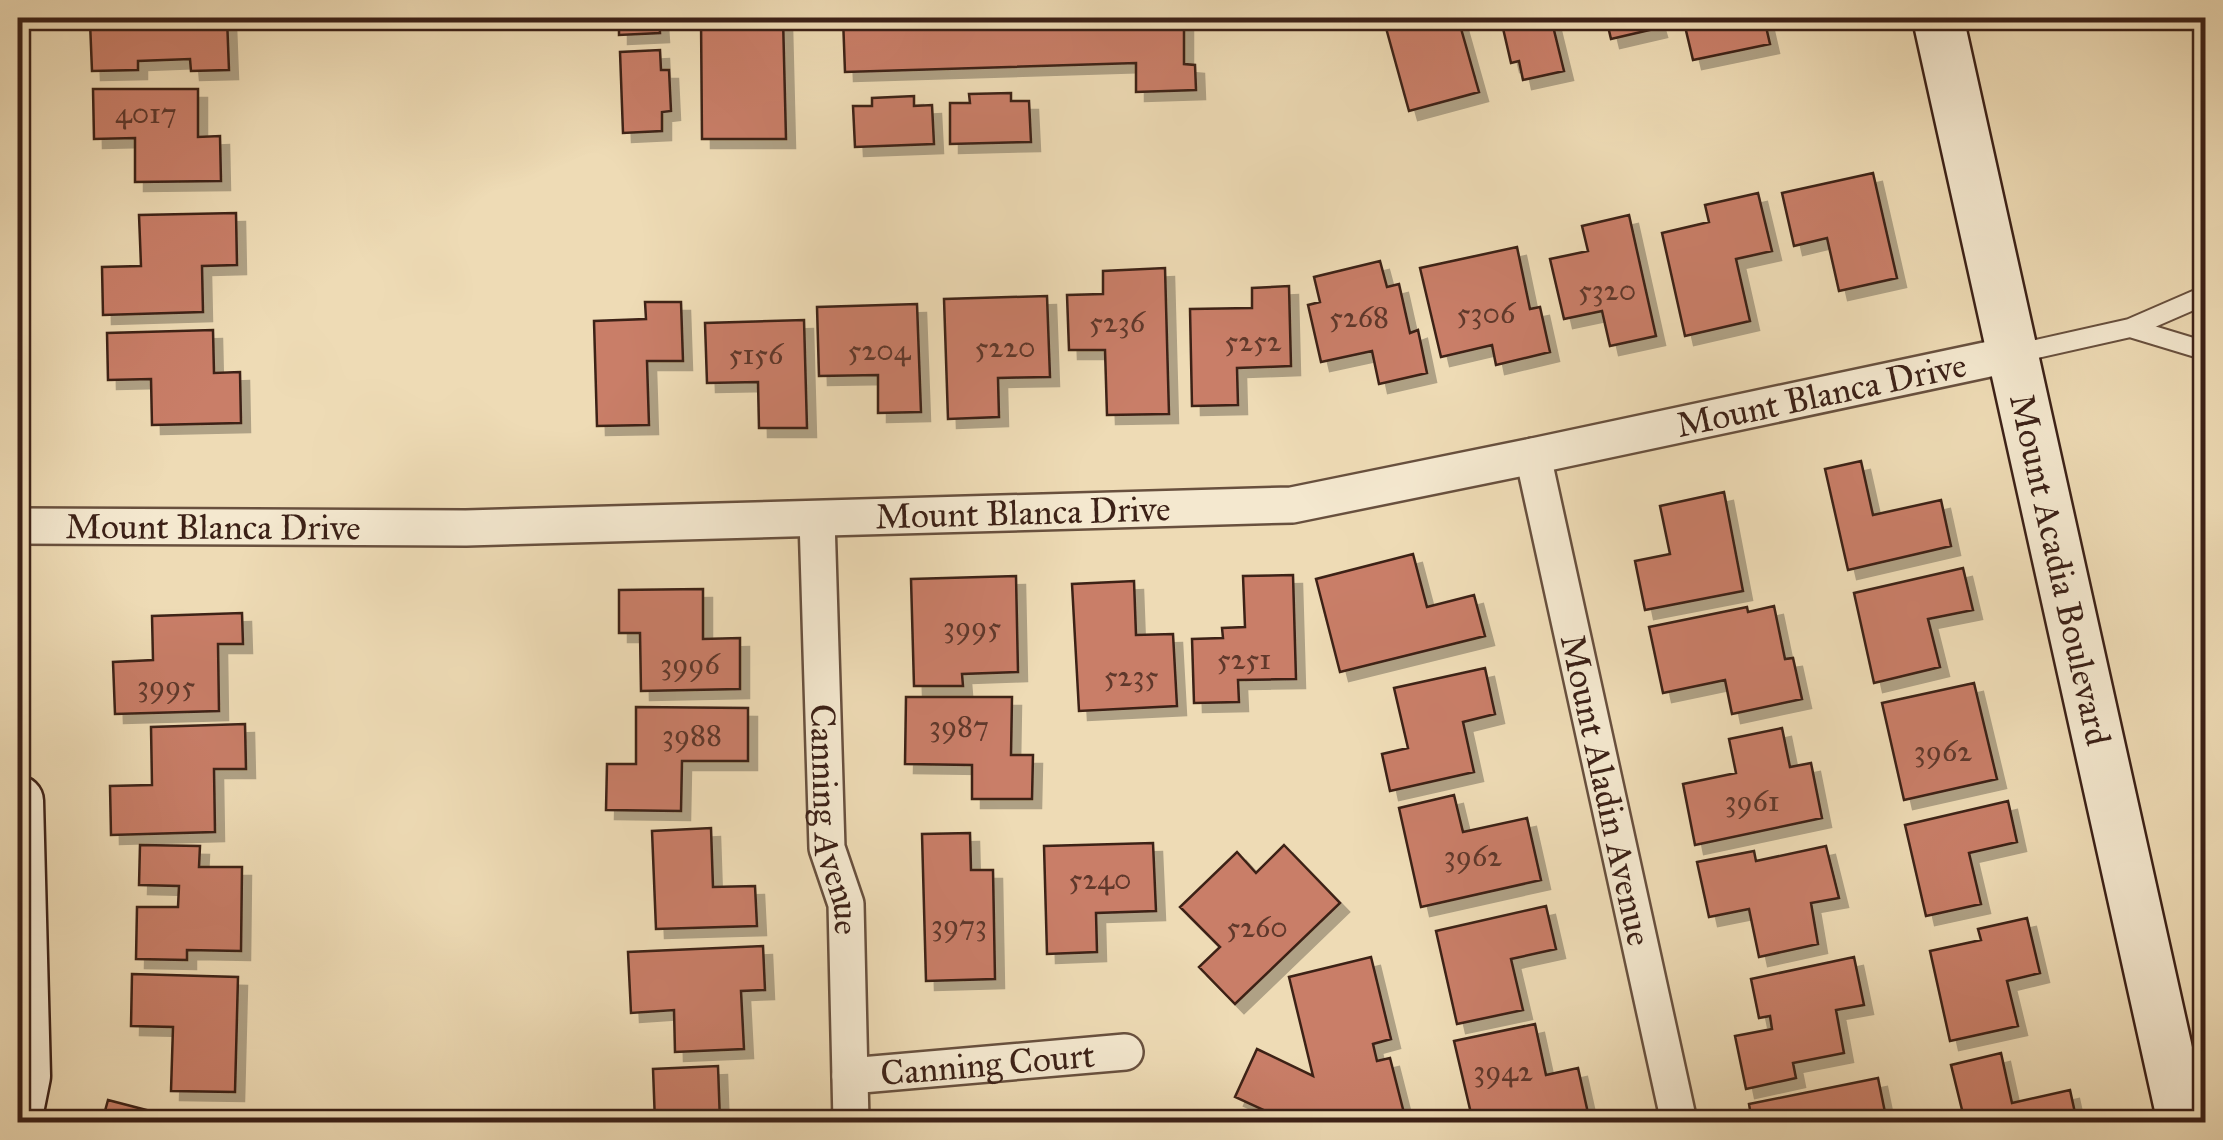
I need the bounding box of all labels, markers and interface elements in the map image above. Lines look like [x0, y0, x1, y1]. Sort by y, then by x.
house number: 4017 [115, 95, 177, 131]
house number: 5320 [1578, 272, 1636, 308]
house number: 5306 [1457, 295, 1517, 331]
house number: 5268 [1329, 299, 1389, 335]
house number: 5236 [1089, 304, 1147, 340]
house number: 5252 [1224, 323, 1282, 359]
house number: 5220 [975, 329, 1035, 365]
house number: 5204 [848, 332, 912, 368]
house number: 5156 [729, 336, 785, 372]
street label: Mount Blanca Drive [1672, 343, 1970, 447]
street label: Mount Acadia Boulevard [2000, 390, 2120, 750]
street label: Mount Blanca Drive [875, 487, 1171, 539]
street label: Mount Blanca Drive [65, 505, 361, 550]
house number: 3995 [943, 609, 1001, 646]
street label: Mount Aladin Avenue [1551, 630, 1661, 950]
house number: 5251 [1217, 641, 1271, 677]
house number: 3996 [660, 646, 721, 683]
house number: 5235 [1104, 658, 1158, 694]
house number: 3995 [137, 668, 195, 705]
street label: Canning Avenue [801, 703, 868, 935]
house number: 3987 [929, 708, 989, 745]
house number: 3988 [662, 717, 722, 754]
house number: 3962 [1914, 733, 1972, 770]
house number: 3961 [1724, 783, 1780, 820]
house number: 3962 [1444, 838, 1502, 875]
house number: 5240 [1069, 861, 1131, 897]
house number: 3973 [931, 907, 987, 944]
house number: 5260 [1226, 909, 1288, 945]
street label: Canning Court [879, 1034, 1096, 1095]
house number: 3942 [1473, 1053, 1533, 1090]

